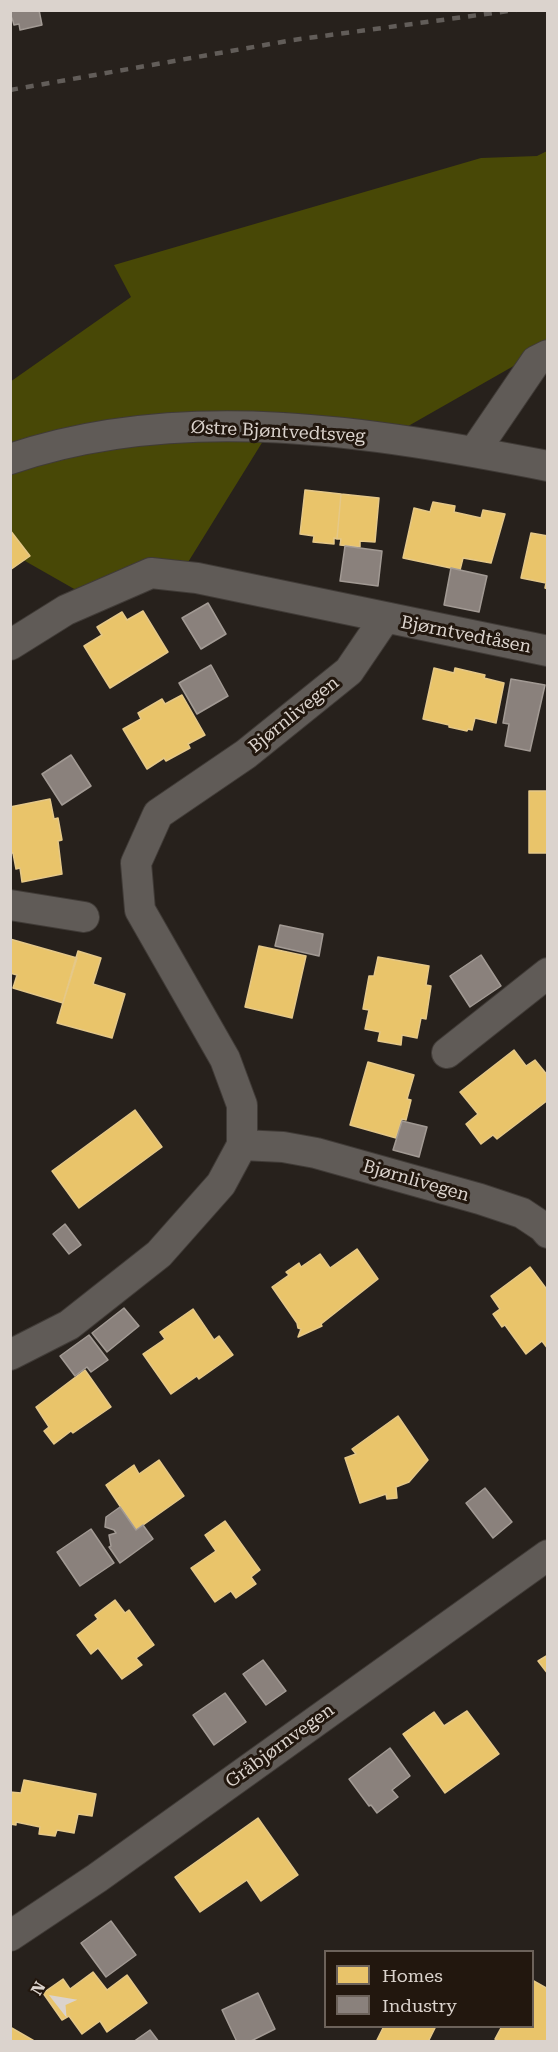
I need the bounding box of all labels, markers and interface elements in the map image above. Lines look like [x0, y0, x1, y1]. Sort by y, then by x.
street label: Østre Bjøntvedtsveg [190, 417, 366, 447]
street label: Bjørntvedtåsen [399, 612, 533, 658]
street label: Bjørnlivegen [245, 672, 343, 758]
street label: Bjørnlivegen [360, 1156, 472, 1206]
street label: Gråbjørnvegen [221, 1699, 339, 1793]
legend [324, 1950, 534, 2028]
text: Homes [382, 1965, 443, 1986]
north arrow [24, 1968, 84, 2028]
text: N [27, 1978, 49, 1999]
text: Industry [382, 1995, 457, 2016]

